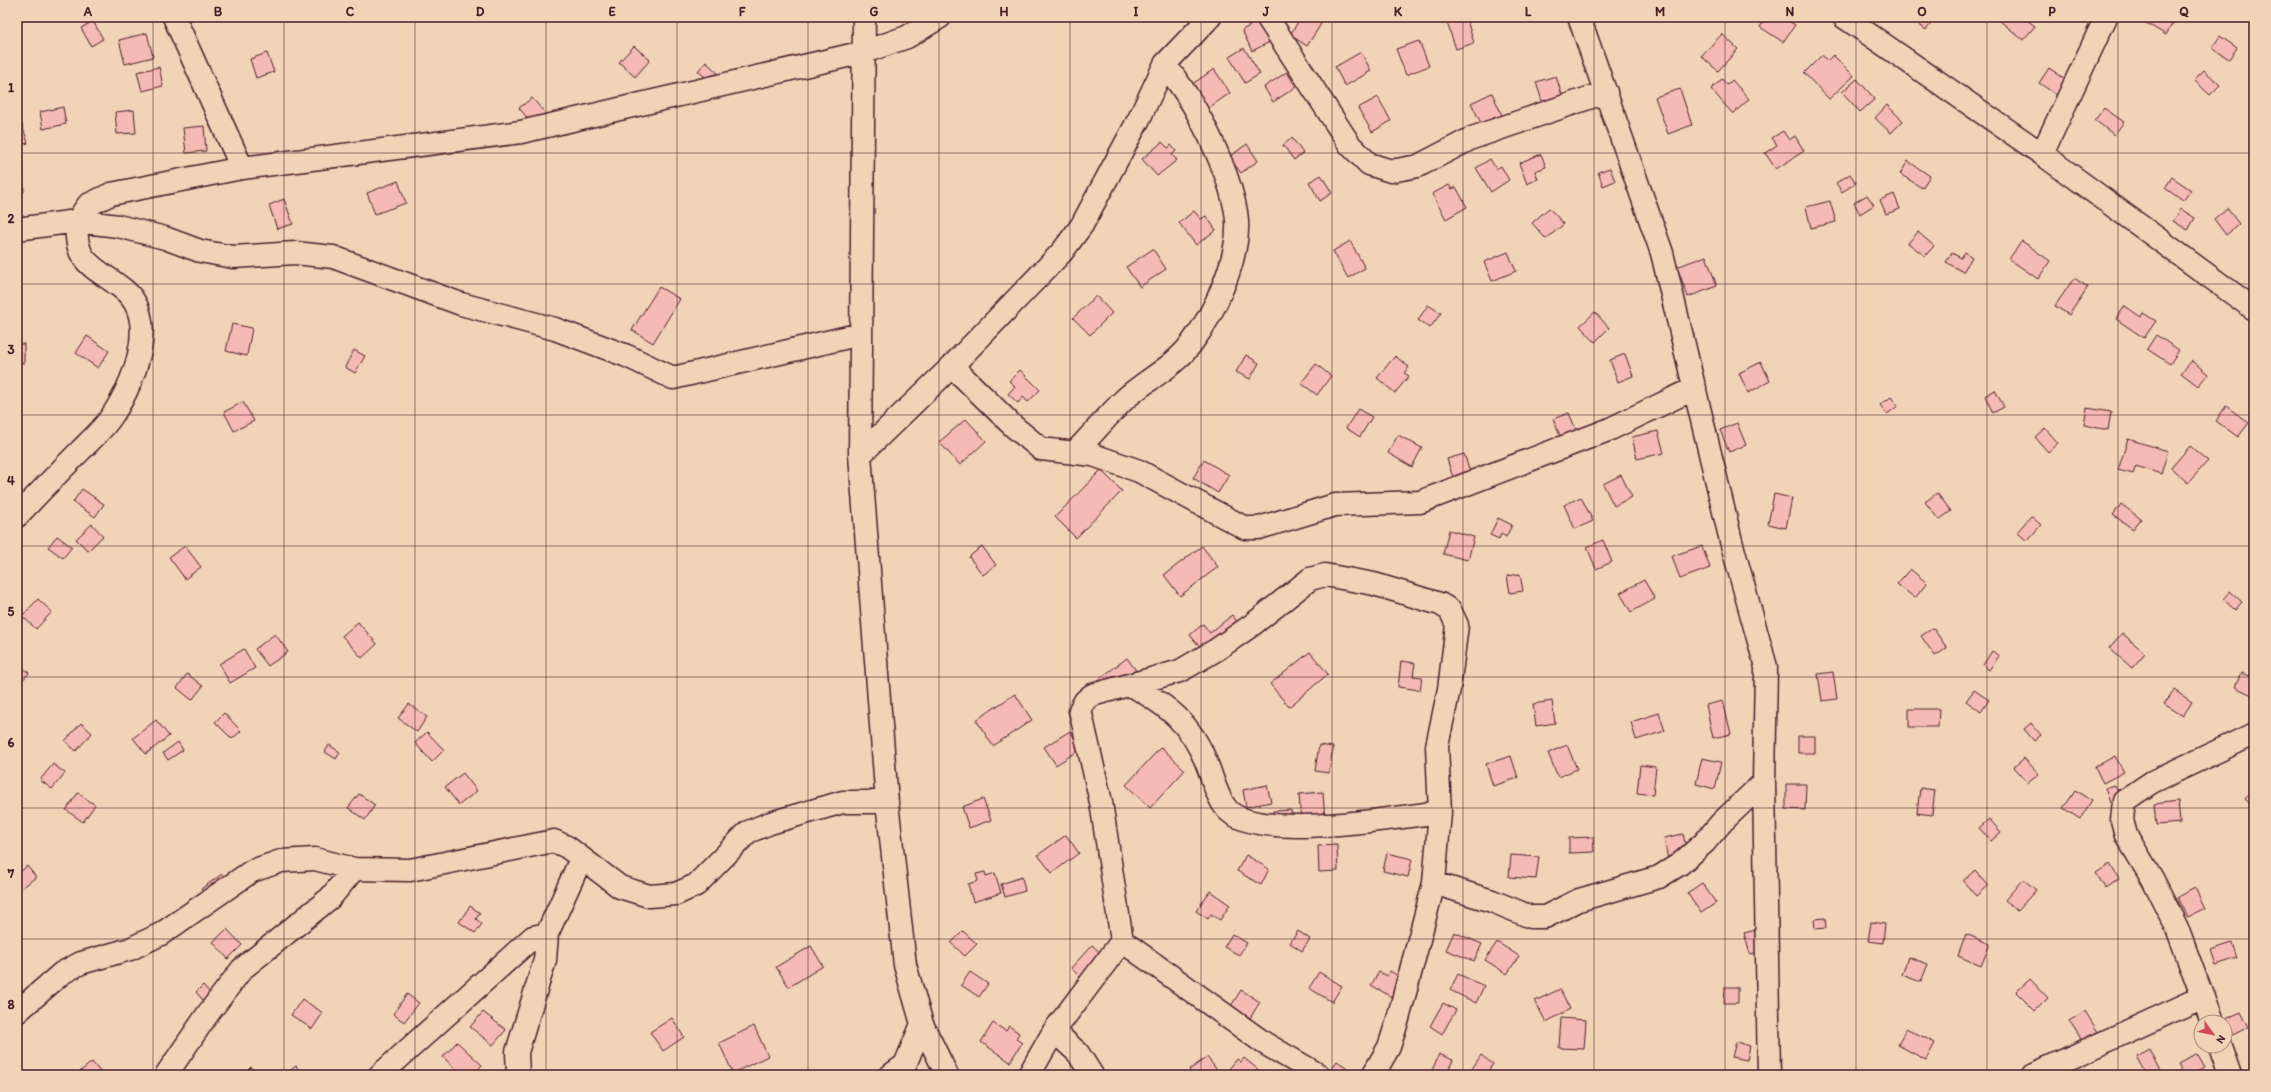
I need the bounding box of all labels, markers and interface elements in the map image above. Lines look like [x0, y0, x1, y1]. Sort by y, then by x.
text: A [83, 4, 93, 19]
text: B [214, 4, 223, 19]
text: C [346, 4, 355, 19]
text: D [476, 4, 485, 19]
text: E [608, 4, 616, 19]
text: F [739, 4, 746, 19]
text: G [870, 4, 879, 19]
text: H [1000, 4, 1009, 19]
text: I [1134, 4, 1139, 19]
text: J [1262, 4, 1270, 19]
text: K [1394, 4, 1403, 19]
text: L [1525, 4, 1532, 19]
text: M [1655, 4, 1665, 19]
text: N [1786, 4, 1795, 19]
text: O [1917, 4, 1927, 19]
text: P [2048, 4, 2056, 19]
text: Q [2179, 4, 2189, 19]
text: 1 [8, 80, 14, 95]
text: 2 [8, 211, 15, 226]
text: 3 [7, 342, 15, 357]
text: 4 [7, 473, 15, 488]
text: 5 [8, 604, 15, 619]
text: 6 [8, 735, 15, 750]
text: 7 [7, 866, 15, 881]
text: 8 [7, 997, 15, 1012]
north arrow [2193, 1014, 2233, 1054]
text: N [2213, 1033, 2228, 1046]

